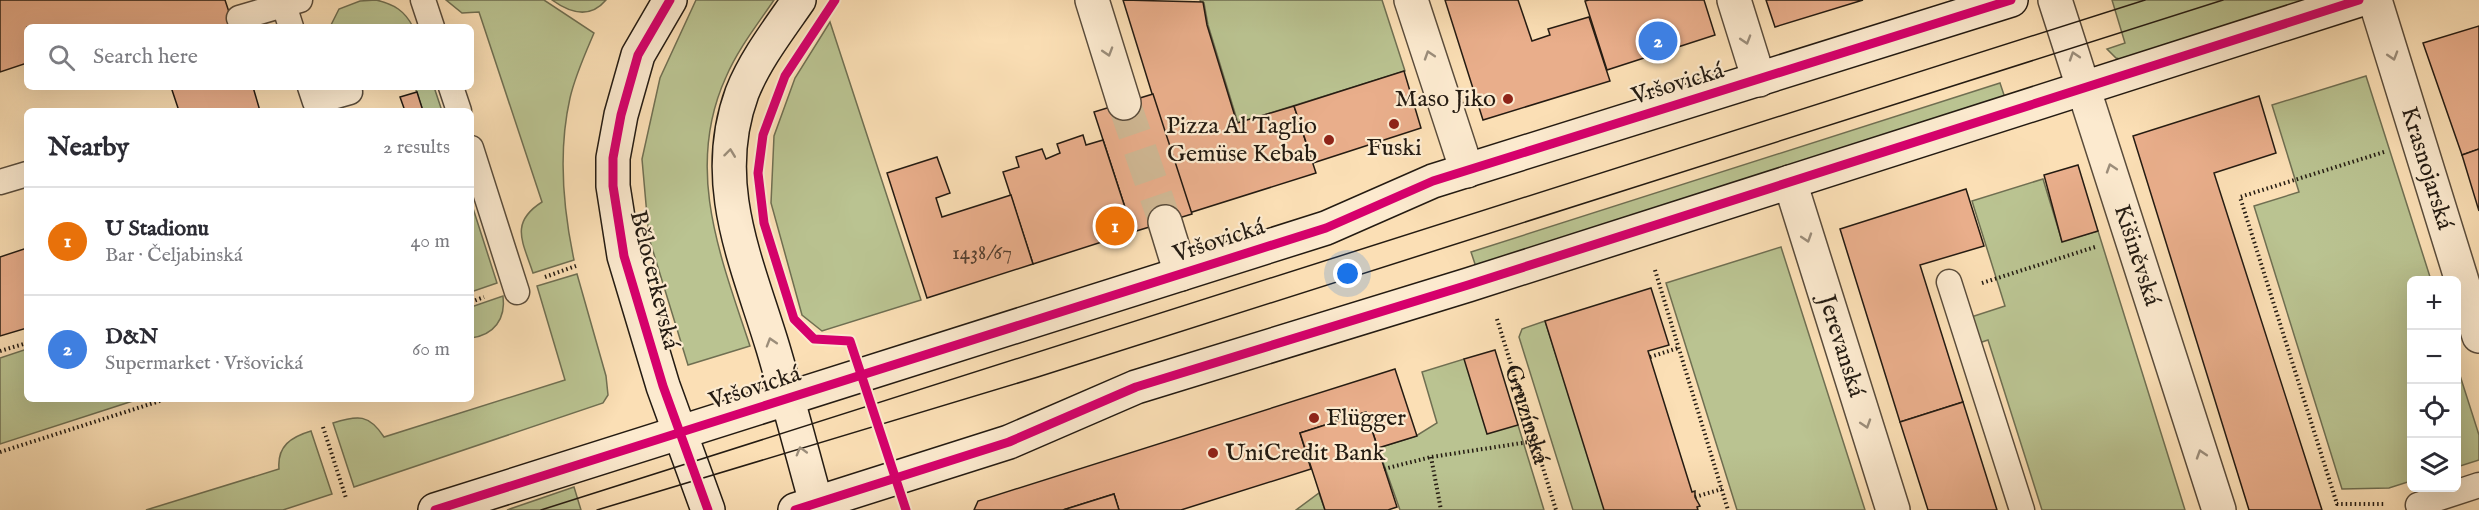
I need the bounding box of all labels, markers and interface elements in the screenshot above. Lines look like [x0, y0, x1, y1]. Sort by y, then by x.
pin: 2 [1638, 18, 1678, 63]
search box [24, 24, 474, 90]
one-way arrow [1739, 34, 1752, 45]
icon: search [45, 41, 78, 74]
text: Search here [93, 43, 198, 71]
one-way arrow [1101, 46, 1113, 57]
one-way arrow [1424, 50, 1436, 61]
one-way arrow [2386, 50, 2398, 61]
one-way arrow [2069, 51, 2082, 62]
street label: Vršovická [1627, 55, 1728, 113]
place label: Maso Jiko [1395, 84, 1496, 115]
marker: Maso Jiko [1501, 92, 1515, 106]
street label: Krasnojarská [2393, 103, 2461, 234]
place label: Pizza Al Taglio Gemüse Kebab [1166, 111, 1317, 170]
marker: Fuski [1387, 117, 1401, 131]
text: Nearby [48, 131, 129, 164]
marker: Pizza Al Taglio Gemüse Kebab [1322, 133, 1336, 147]
place label: Fuski [1366, 133, 1422, 164]
text: 2 results [383, 135, 450, 160]
one-way arrow [723, 149, 736, 158]
one-way arrow [2106, 163, 2118, 174]
street label: Kišiněvská [2106, 201, 2168, 310]
pin: 1 [1096, 204, 1134, 248]
street label: Bělocerkevská [622, 207, 686, 353]
street label: Vršovická [1168, 211, 1269, 271]
text: U Stadionu [105, 215, 209, 243]
text: 1 [64, 229, 71, 254]
text: 40 m [411, 229, 450, 254]
one-way arrow [1800, 232, 1812, 243]
house number: 1438/67 [952, 240, 1012, 267]
text: Bar · Čeljabinská [105, 243, 243, 268]
your location [1333, 259, 1362, 288]
map controls [2407, 276, 2461, 492]
button: + [2407, 276, 2461, 330]
street label: Jerevanská [1810, 288, 1872, 402]
text: D&N [105, 323, 158, 351]
button: − [2407, 330, 2461, 384]
text: 2 [63, 337, 72, 362]
text: 60 m [412, 337, 450, 362]
one-way arrow [766, 337, 778, 348]
text: Supermarket · Vršovická [105, 351, 303, 376]
street label: Vršovická [704, 358, 805, 418]
street label: Gruzínská [1497, 361, 1557, 469]
button: locate [2407, 384, 2461, 438]
place label: Flügger [1326, 403, 1406, 434]
marker: Flügger [1307, 411, 1321, 425]
one-way arrow [1859, 418, 1871, 429]
place label: UniCredit Bank [1225, 438, 1385, 469]
button: layers [2407, 438, 2461, 492]
one-way arrow [796, 446, 809, 456]
marker: UniCredit Bank [1206, 446, 1220, 460]
one-way arrow [2196, 449, 2209, 460]

